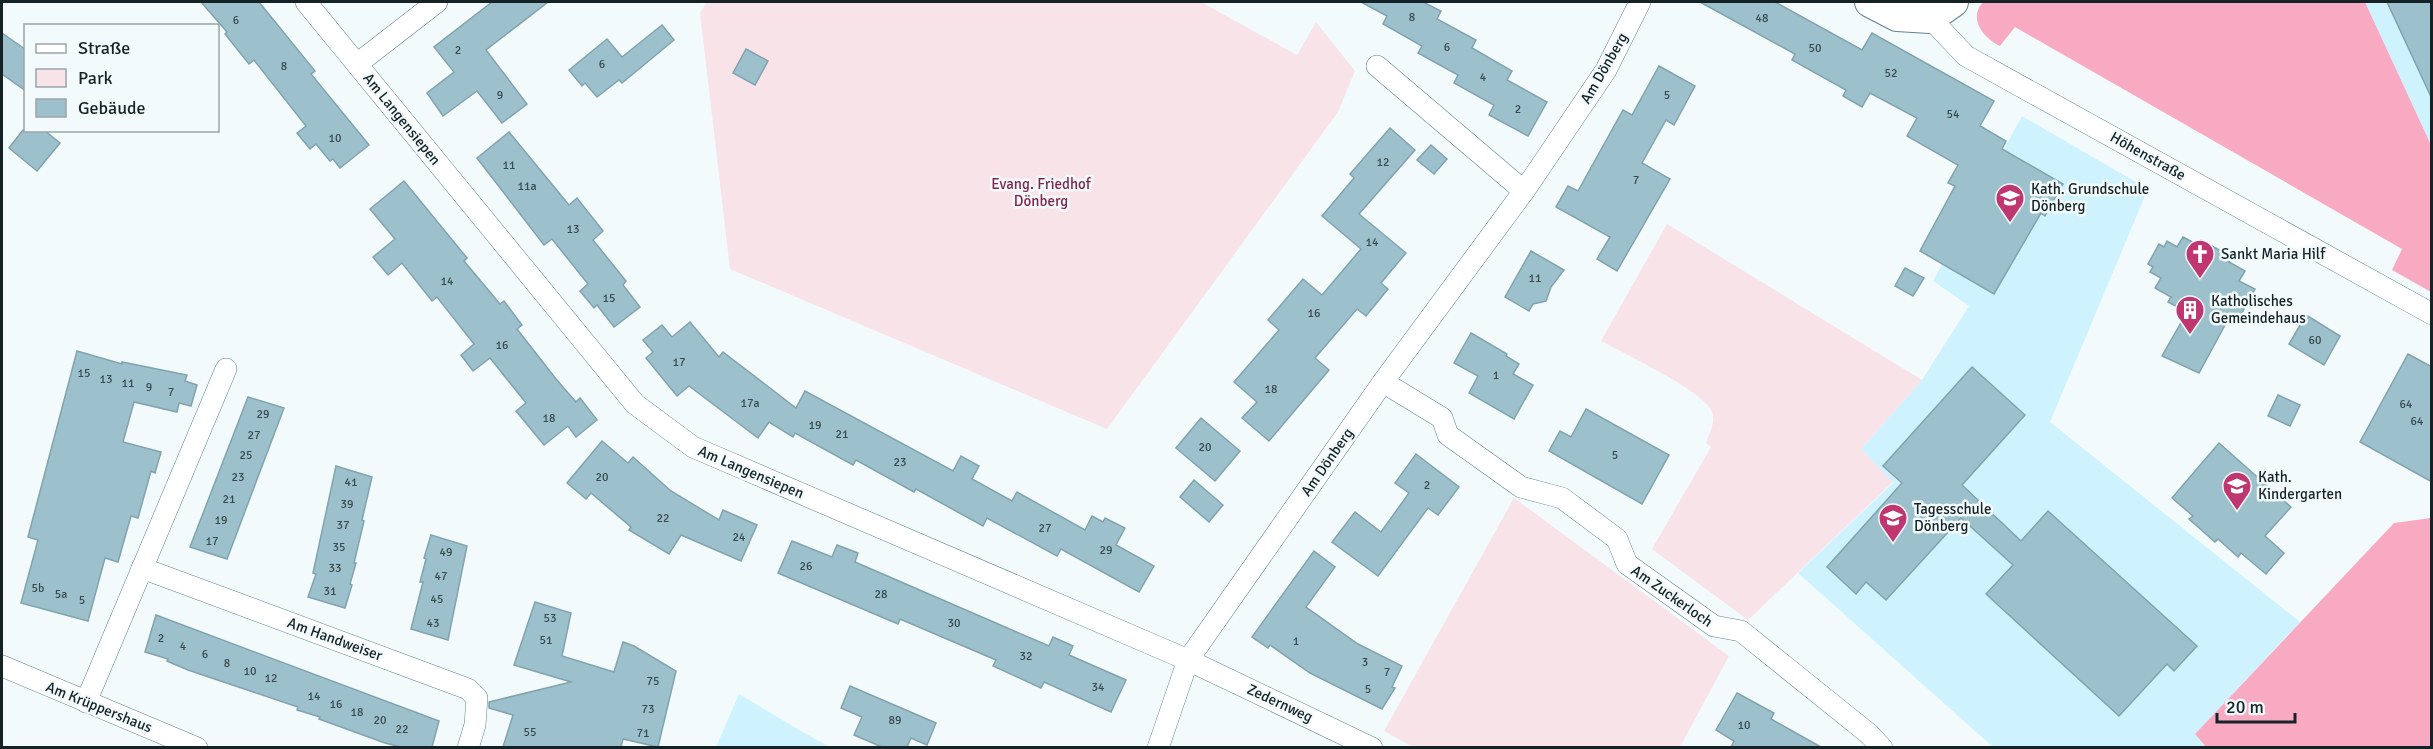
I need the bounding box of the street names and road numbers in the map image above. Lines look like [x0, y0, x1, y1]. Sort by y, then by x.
street label: Am Dönberg [1576, 29, 1632, 107]
street label: Am Langensiepen [359, 69, 445, 169]
street label: Höhenstraße [2107, 128, 2189, 184]
street label: Am Dönberg [1297, 424, 1357, 499]
street label: Am Langensiepen [695, 442, 807, 502]
street label: Am Zuckerloch [1628, 561, 1716, 631]
street label: Am Handweiser [285, 613, 386, 665]
street label: Am Krüppershaus [43, 677, 155, 737]
street label: Zedernweg [1244, 680, 1316, 726]

